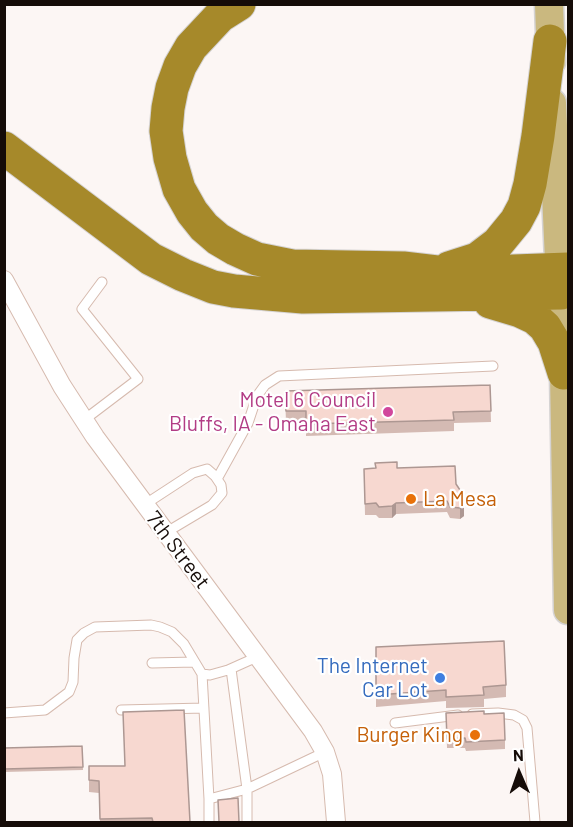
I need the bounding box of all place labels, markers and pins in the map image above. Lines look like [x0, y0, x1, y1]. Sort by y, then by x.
place label: Motel 6 Council Bluffs, IA - Omaha East [169, 387, 376, 437]
marker: Motel 6 Council Bluffs, IA - Omaha East [381, 405, 395, 419]
place label: La Mesa [423, 486, 497, 512]
marker: La Mesa [404, 492, 418, 506]
place label: The Internet Car Lot [317, 653, 428, 703]
marker: The Internet Car Lot [433, 671, 447, 685]
place label: Burger King [356, 722, 463, 748]
marker: Burger King [468, 728, 482, 742]

